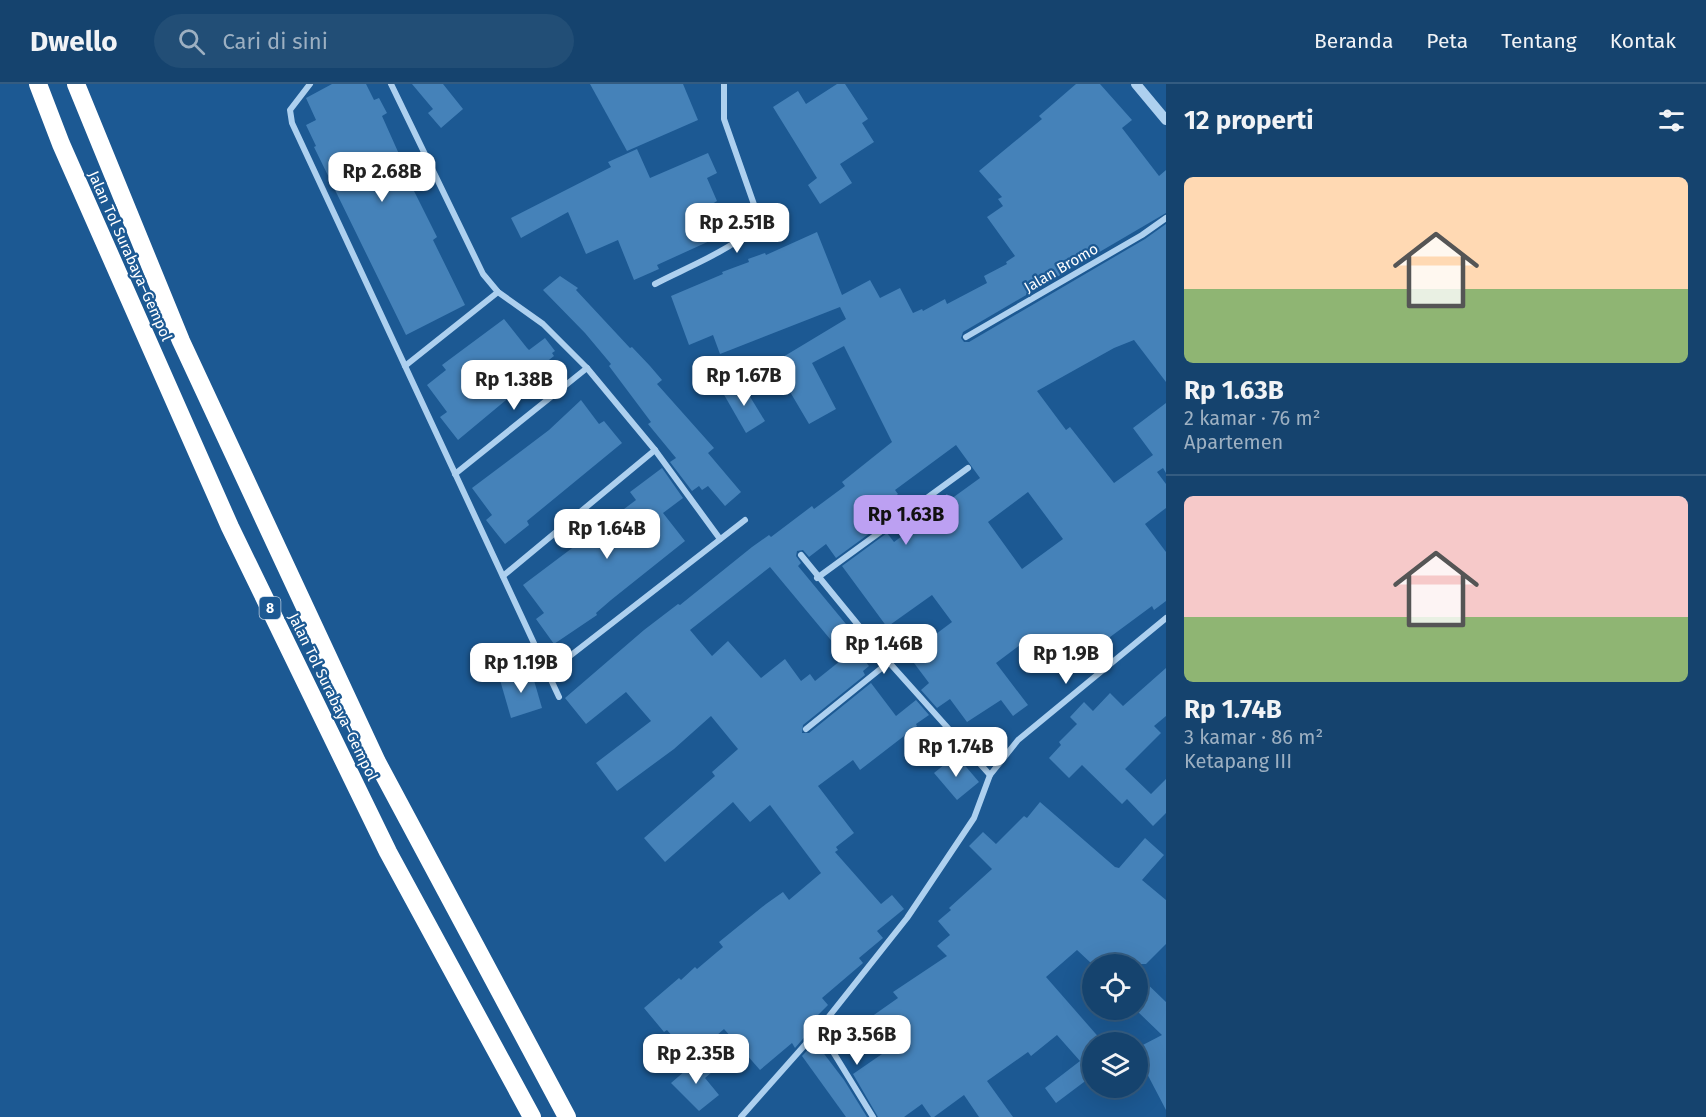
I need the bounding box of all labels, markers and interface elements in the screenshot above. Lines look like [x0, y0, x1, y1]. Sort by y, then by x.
search box [154, 14, 574, 68]
text: Dwello [30, 25, 118, 58]
icon: search [175, 25, 208, 58]
text: Cari di sini [223, 28, 328, 55]
text: Beranda [1314, 28, 1393, 54]
text: Peta [1426, 28, 1468, 54]
text: Tentang [1501, 28, 1577, 54]
text: Kontak [1610, 28, 1676, 54]
icon: filters [1655, 104, 1688, 137]
text: 12 properti [1184, 105, 1314, 136]
pin: Rp 2.68B [320, 152, 444, 203]
text: Rp 2.68B [342, 159, 422, 183]
street label: Jalan Tol Surabaya–Gempol [84, 168, 176, 344]
pin: Rp 2.51B [675, 203, 799, 254]
text: Rp 2.51B [699, 210, 775, 234]
icon: home [1382, 216, 1490, 324]
street label: Jalan Bromo [1021, 240, 1101, 296]
pin: Rp 1.67B [682, 356, 806, 407]
pin: Rp 1.38B [452, 360, 576, 411]
text: Rp 1.67B [706, 363, 782, 387]
text: Rp 1.38B [475, 367, 553, 391]
text: Rp 1.63B [1184, 375, 1284, 406]
text: 2 kamar · 76 m² [1184, 406, 1321, 430]
text: Apartemen [1184, 430, 1283, 454]
pin: Rp 1.63B [844, 495, 968, 546]
text: Rp 1.63B [868, 502, 944, 526]
pin: Rp 1.64B [545, 509, 669, 560]
text: Rp 1.64B [568, 516, 646, 540]
icon: home [1382, 535, 1490, 643]
road number: 8 [260, 597, 280, 619]
street label: Jalan Tol Surabaya–Gempol [284, 610, 382, 784]
pin: Rp 1.46B [822, 624, 946, 675]
text: Rp 1.46B [845, 631, 923, 655]
pin: Rp 1.9B [1011, 634, 1121, 685]
text: Rp 1.9B [1033, 641, 1099, 665]
pin: Rp 1.19B [459, 643, 583, 694]
text: Rp 1.19B [484, 650, 558, 674]
text: Rp 1.74B [1184, 694, 1282, 725]
text: 3 kamar · 86 m² [1184, 725, 1323, 749]
pin: Rp 1.74B [894, 727, 1018, 778]
text: Rp 1.74B [918, 734, 994, 758]
text: Ketapang III [1184, 749, 1292, 773]
map controls [1082, 954, 1148, 1098]
button: locate [1082, 954, 1148, 1020]
pin: Rp 3.56B [795, 1015, 919, 1066]
text: Rp 3.56B [818, 1022, 896, 1046]
button: layers [1082, 1032, 1148, 1098]
pin: Rp 2.35B [634, 1034, 758, 1085]
text: Rp 2.35B [657, 1041, 735, 1065]

